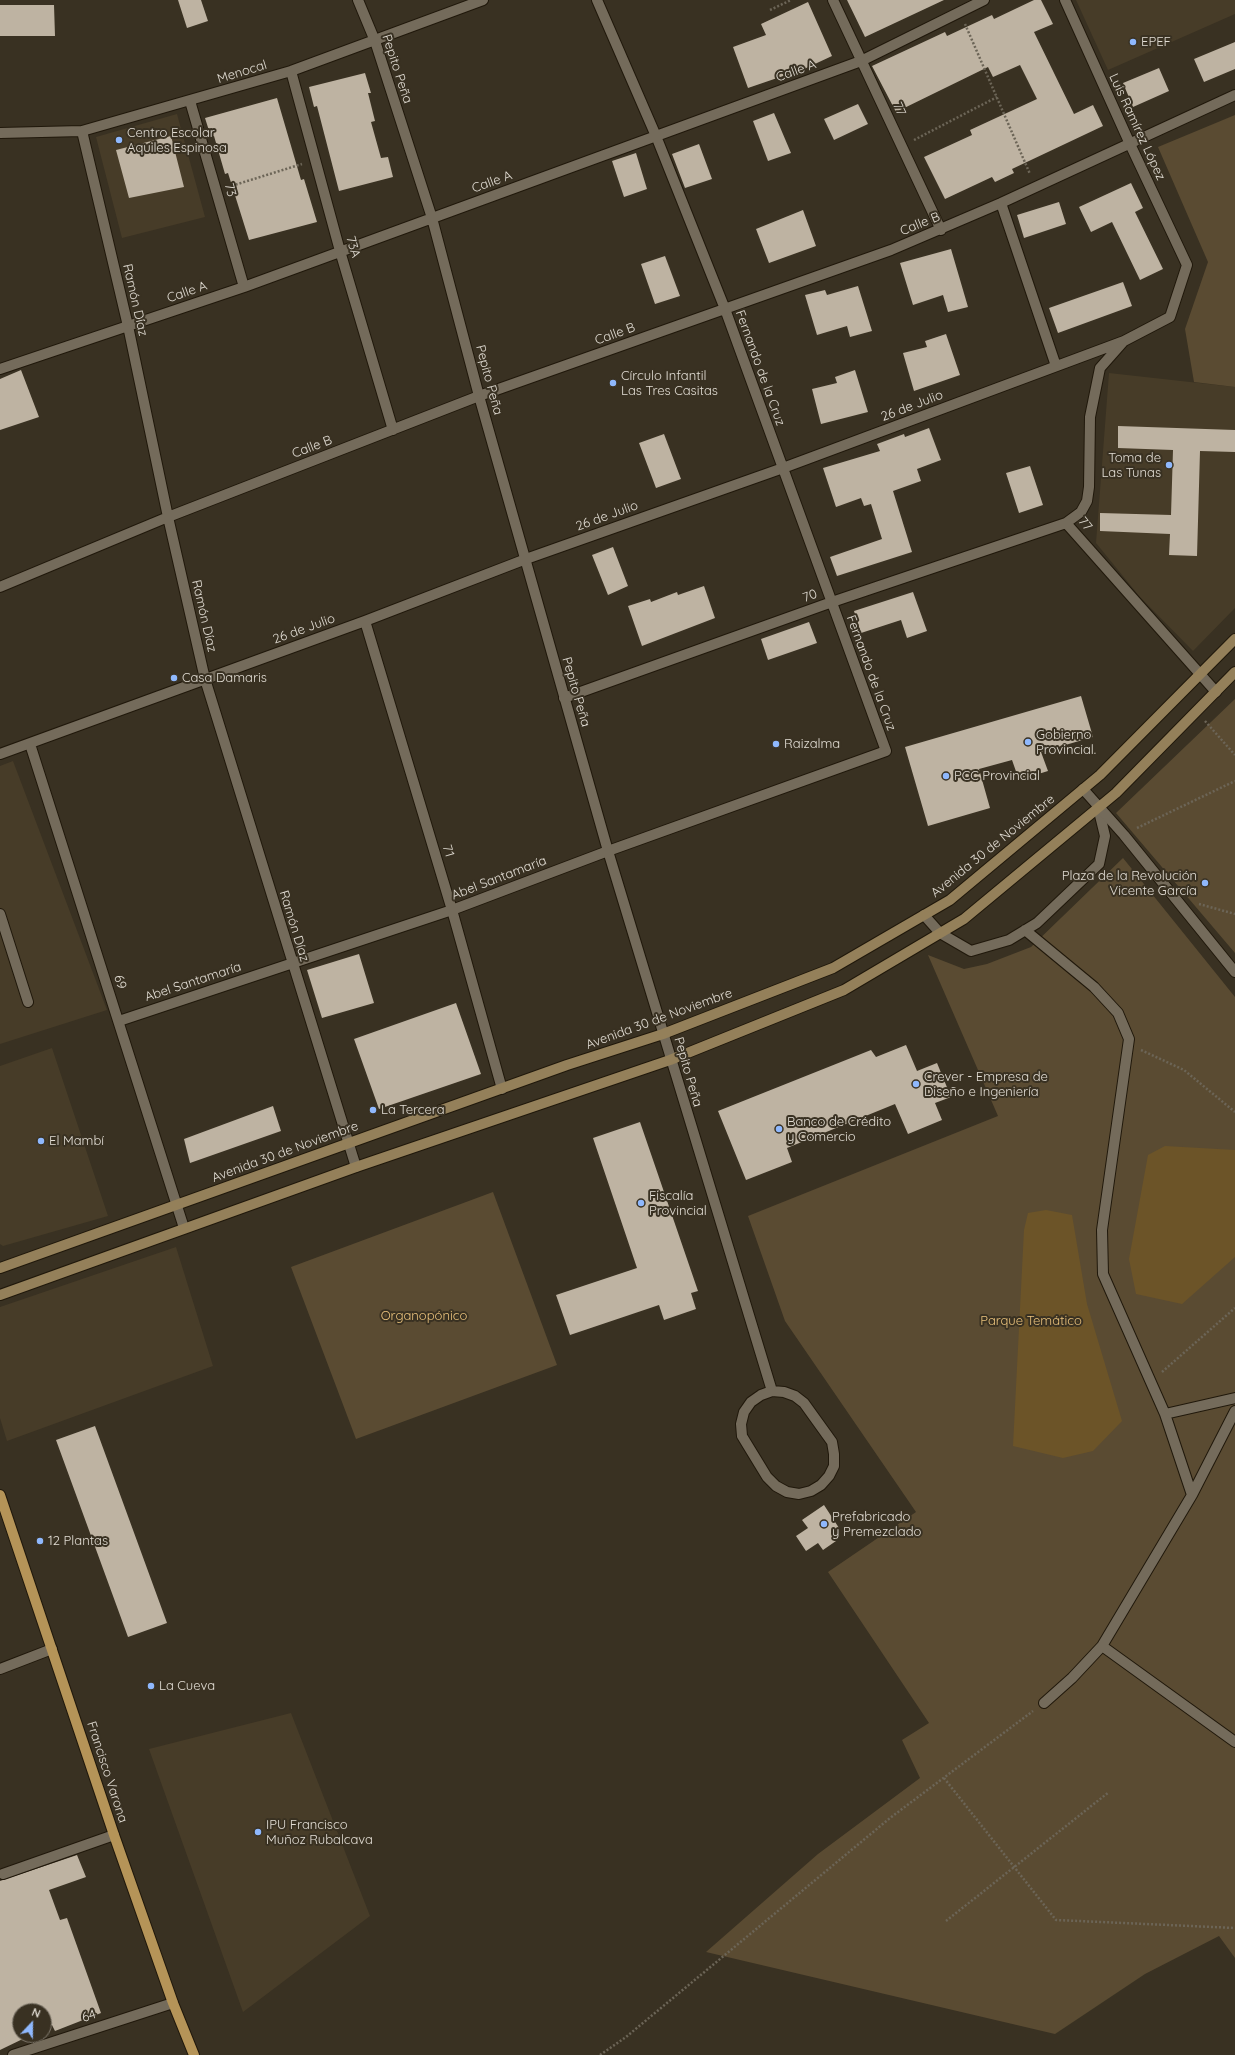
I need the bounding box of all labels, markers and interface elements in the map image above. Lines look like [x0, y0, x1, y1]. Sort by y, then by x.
street label: Pepito Peña [379, 32, 415, 106]
place label: EPEF [1141, 34, 1171, 50]
marker: EPEF [1128, 37, 1138, 47]
street label: Menocal [215, 57, 269, 87]
street label: Calle A [774, 57, 818, 85]
street label: Luis Ramírez López [1105, 71, 1169, 183]
street label: 77 [889, 100, 909, 118]
place label: Centro Escolar Aquiles Espinosa [127, 125, 227, 156]
marker: Centro Escolar Aquiles Espinosa [114, 135, 124, 145]
street label: Calle A [470, 168, 514, 196]
street label: 73 [221, 181, 239, 199]
street label: Calle B [898, 209, 942, 239]
street label: 73A [342, 234, 364, 260]
street label: Ramón Díaz [119, 262, 151, 338]
street label: Calle A [165, 278, 209, 306]
street label: Fernando de la Cruz [732, 308, 788, 428]
street label: Calle B [593, 320, 637, 348]
street label: Pepito Peña [472, 343, 506, 417]
place label: Círculo Infantil Las Tres Casitas [621, 368, 718, 399]
marker: Círculo Infantil Las Tres Casitas [608, 378, 618, 388]
street label: 26 de Julio [879, 387, 945, 425]
street label: Calle B [290, 432, 334, 462]
place label: Toma de Las Tunas [1101, 450, 1161, 481]
marker: Toma de Las Tunas [1164, 460, 1174, 470]
street label: 26 de Julio [574, 498, 640, 534]
street label: 77 [1075, 514, 1095, 534]
street label: Ramón Díaz [188, 578, 220, 654]
street label: 70 [801, 586, 819, 606]
street label: 26 de Julio [271, 611, 337, 647]
street label: Fernando de la Cruz [843, 613, 899, 733]
street label: Pepito Peña [559, 655, 593, 729]
place label: Casa Damaris [182, 670, 267, 686]
marker: Casa Damaris [169, 673, 179, 683]
place label: Gobierno Provincial. [1036, 727, 1096, 758]
place label: Raizalma [784, 736, 840, 752]
marker: Gobierno Provincial. [1023, 737, 1033, 747]
marker: Raizalma [771, 739, 781, 749]
place label: PCC Provincial [954, 768, 1040, 784]
marker: PCC Provincial [941, 771, 951, 781]
street label: Avenida 30 de Noviembre [928, 791, 1058, 901]
street label: 71 [439, 843, 457, 859]
street label: Abel Santamaría [449, 853, 549, 903]
place label: Plaza de la Revolución Vicente García [1062, 868, 1197, 899]
marker: Plaza de la Revolución Vicente García [1200, 878, 1210, 888]
street label: Ramón Díaz [276, 889, 312, 963]
street label: Abel Santamaría [143, 959, 243, 1005]
street label: 69 [110, 973, 130, 991]
street label: Avenida 30 de Noviembre [584, 985, 734, 1053]
street label: Pepito Peña [671, 1035, 705, 1109]
place label: Crever - Empresa de Diseño e Ingeniería [924, 1069, 1048, 1100]
marker: Crever - Empresa de Diseño e Ingeniería [911, 1079, 921, 1089]
place label: La Tercera [381, 1102, 445, 1118]
marker: La Tercera [368, 1105, 378, 1115]
place label: Banco de Crédito y Comercio [787, 1114, 891, 1145]
street label: Avenida 30 de Noviembre [210, 1118, 360, 1186]
marker: Banco de Crédito y Comercio [774, 1124, 784, 1134]
place label: El Mambí [49, 1133, 104, 1149]
marker: El Mambí [36, 1136, 46, 1146]
place label: Fiscalía Provincial [649, 1188, 707, 1219]
marker: Fiscalía Provincial [636, 1198, 646, 1208]
park label: Organopónico [381, 1308, 467, 1324]
park label: Parque Temático [980, 1313, 1082, 1329]
place label: Prefabricado y Premezclado [832, 1509, 921, 1540]
marker: Prefabricado y Premezclado [819, 1519, 829, 1529]
place label: 12 Plantas [48, 1533, 108, 1549]
marker: 12 Plantas [35, 1536, 45, 1546]
place label: La Cueva [159, 1678, 215, 1694]
marker: La Cueva [146, 1681, 156, 1691]
street label: Francisco Varona [83, 1719, 131, 1825]
place label: IPU Francisco Muñoz Rubalcava [266, 1817, 373, 1848]
marker: IPU Francisco Muñoz Rubalcava [253, 1827, 263, 1837]
north arrow [12, 2003, 52, 2043]
text: N [30, 2005, 42, 2021]
street label: 64 [80, 2006, 98, 2026]

